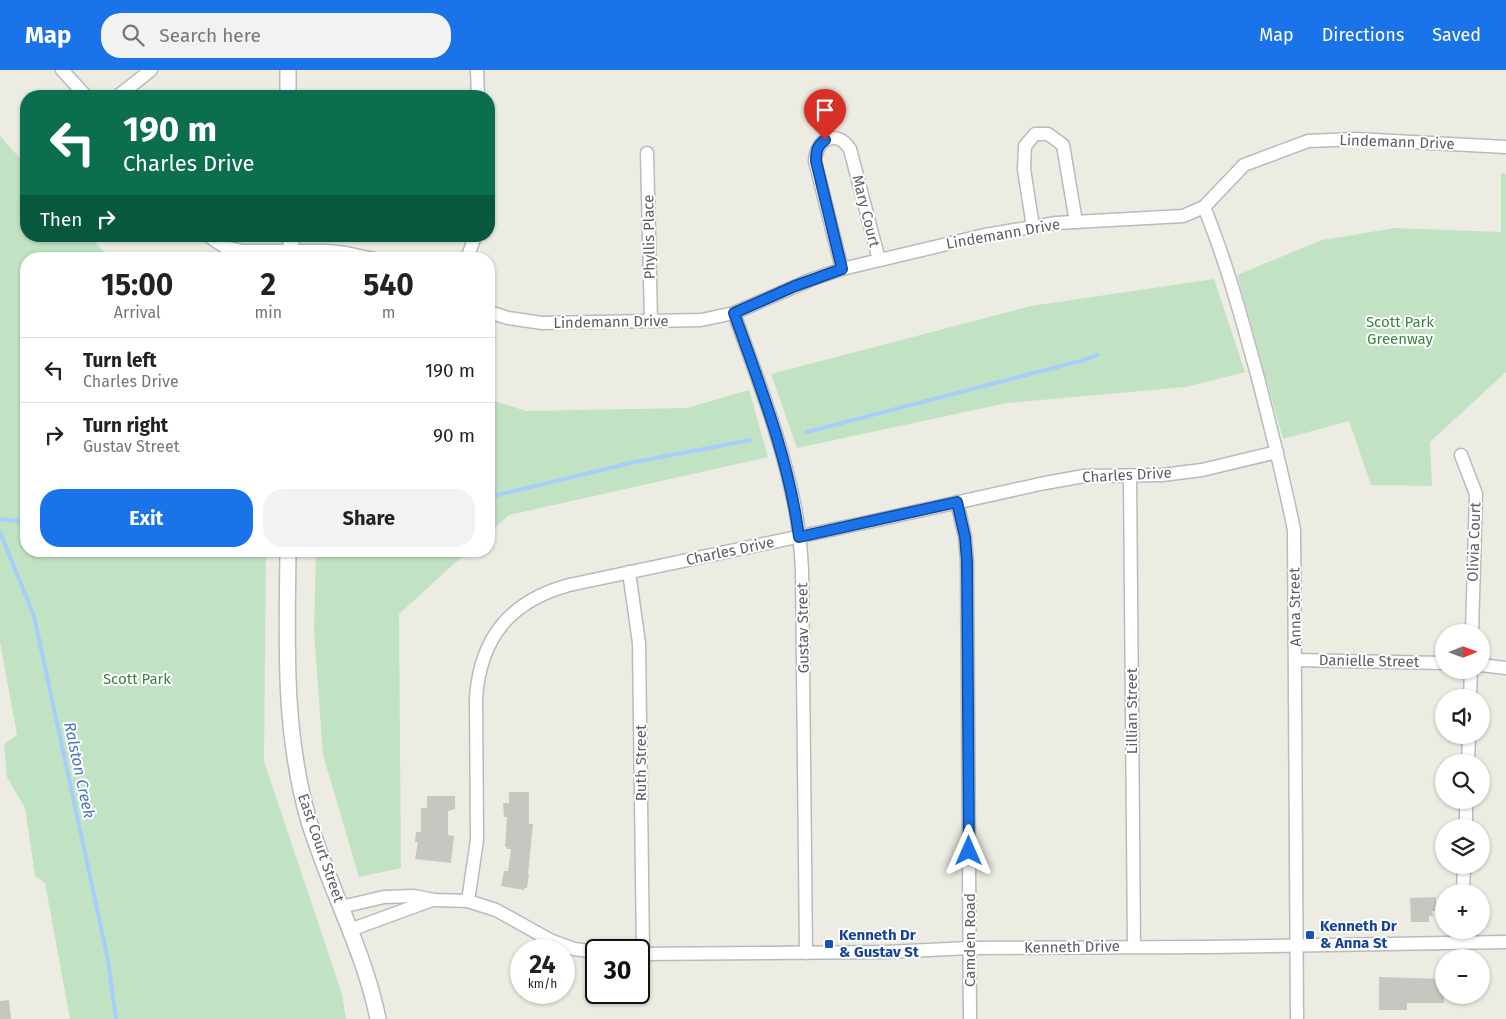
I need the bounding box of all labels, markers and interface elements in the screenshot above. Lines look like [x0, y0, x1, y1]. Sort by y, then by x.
search box [101, 13, 451, 58]
text: Map [25, 21, 71, 49]
icon: search [119, 21, 147, 49]
text: Search here [159, 24, 261, 47]
text: Map [1259, 24, 1294, 46]
text: Directions [1322, 24, 1404, 46]
text: Saved [1432, 24, 1481, 46]
pin [804, 89, 846, 140]
icon: arrive [811, 96, 839, 124]
text: 190 m [123, 108, 217, 150]
icon: left [40, 110, 105, 175]
street label: Lindemann Drive [1339, 131, 1455, 153]
text: Charles Drive [123, 150, 254, 177]
street label: Mary Court [848, 173, 884, 250]
street label: Phyllis Place [639, 195, 659, 279]
icon: right [92, 205, 120, 233]
text: Then [40, 208, 82, 231]
street label: Lindemann Drive [945, 215, 1061, 253]
text: 15:00 [101, 267, 173, 303]
text: 2 [261, 267, 276, 303]
text: 540 [363, 267, 414, 303]
text: Arrival [114, 303, 161, 322]
text: min [255, 303, 282, 322]
text: m [382, 303, 395, 322]
street label: Lindemann Drive [553, 312, 669, 332]
park label: Scott Park Greenway [1366, 313, 1434, 348]
text: Turn left [83, 349, 157, 372]
icon: left [40, 356, 68, 384]
text: 190 m [425, 359, 475, 382]
text: Charles Drive [83, 372, 179, 391]
text: Turn right [83, 414, 168, 437]
icon: right [40, 421, 68, 449]
text: 90 m [433, 424, 475, 447]
text: Gustav Street [83, 437, 180, 456]
street label: Charles Drive [1082, 464, 1172, 486]
button: Exit [40, 489, 253, 547]
button: Share [263, 489, 475, 547]
street label: Olivia Court [1464, 501, 1484, 582]
street label: Charles Drive [684, 533, 776, 569]
street label: Anna Street [1285, 567, 1305, 647]
street label: Gustav Street [793, 582, 813, 673]
north arrow [1435, 624, 1490, 679]
map controls [1435, 624, 1490, 1004]
street label: Danielle Street [1319, 651, 1420, 671]
street label: Lillian Street [1123, 667, 1141, 754]
park label: Scott Park [103, 670, 171, 688]
button: sound [1435, 689, 1490, 744]
water label: Ralston Creek [60, 720, 99, 820]
street label: Ruth Street [632, 724, 650, 801]
button: search [1435, 754, 1490, 809]
street label: East Court Street [294, 791, 348, 905]
button: layers [1435, 819, 1490, 874]
position arrow [942, 824, 994, 876]
button: + [1435, 884, 1490, 939]
street label: Camden Road [961, 893, 979, 987]
place label: Kenneth Dr & Anna St [1320, 917, 1398, 952]
place label: Kenneth Dr & Gustav St [839, 926, 919, 961]
marker: Kenneth Dr & Anna St [1304, 929, 1316, 941]
street label: Kenneth Drive [1024, 937, 1120, 957]
marker: Kenneth Dr & Gustav St [823, 938, 835, 950]
speed limit sign: 30 [585, 939, 650, 1004]
button: − [1435, 949, 1490, 1004]
text: 24 [529, 950, 556, 980]
text: km/h [528, 977, 557, 991]

